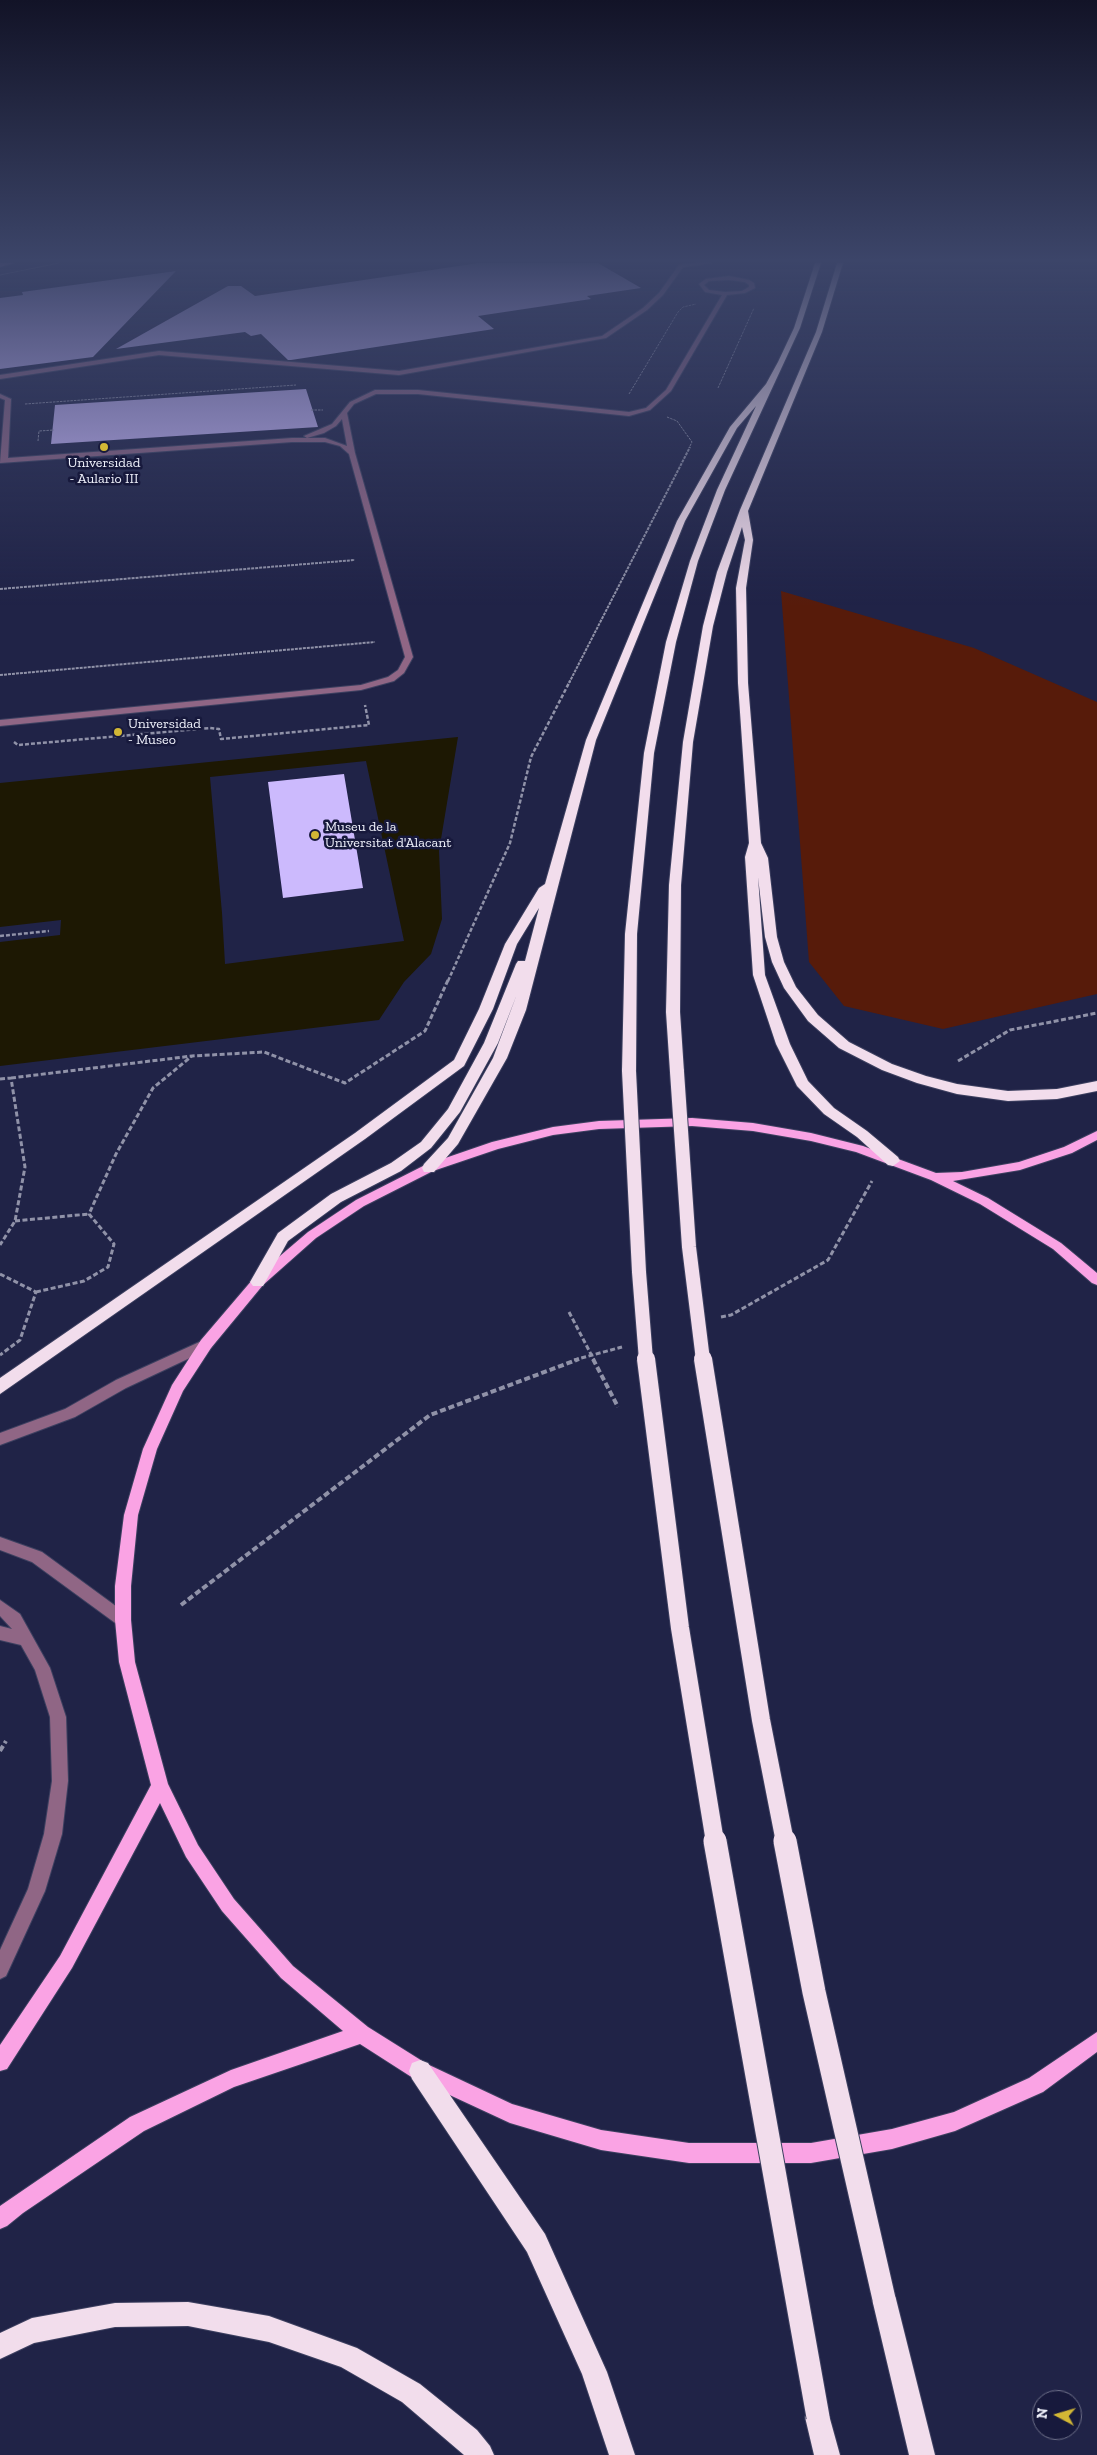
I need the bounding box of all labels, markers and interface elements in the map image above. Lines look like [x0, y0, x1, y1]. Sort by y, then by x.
marker: Universidad - Aulario III [98, 441, 110, 453]
place label: Universidad - Aulario III [67, 455, 141, 488]
place label: Universidad - Museo [128, 716, 201, 749]
marker: Universidad - Museo [112, 726, 124, 738]
place label: Museu de la Universitat d'Alacant [325, 819, 452, 852]
marker: Museu de la Universitat d'Alacant [309, 829, 321, 841]
north arrow [1032, 2390, 1082, 2440]
text: N [1034, 2407, 1052, 2420]

